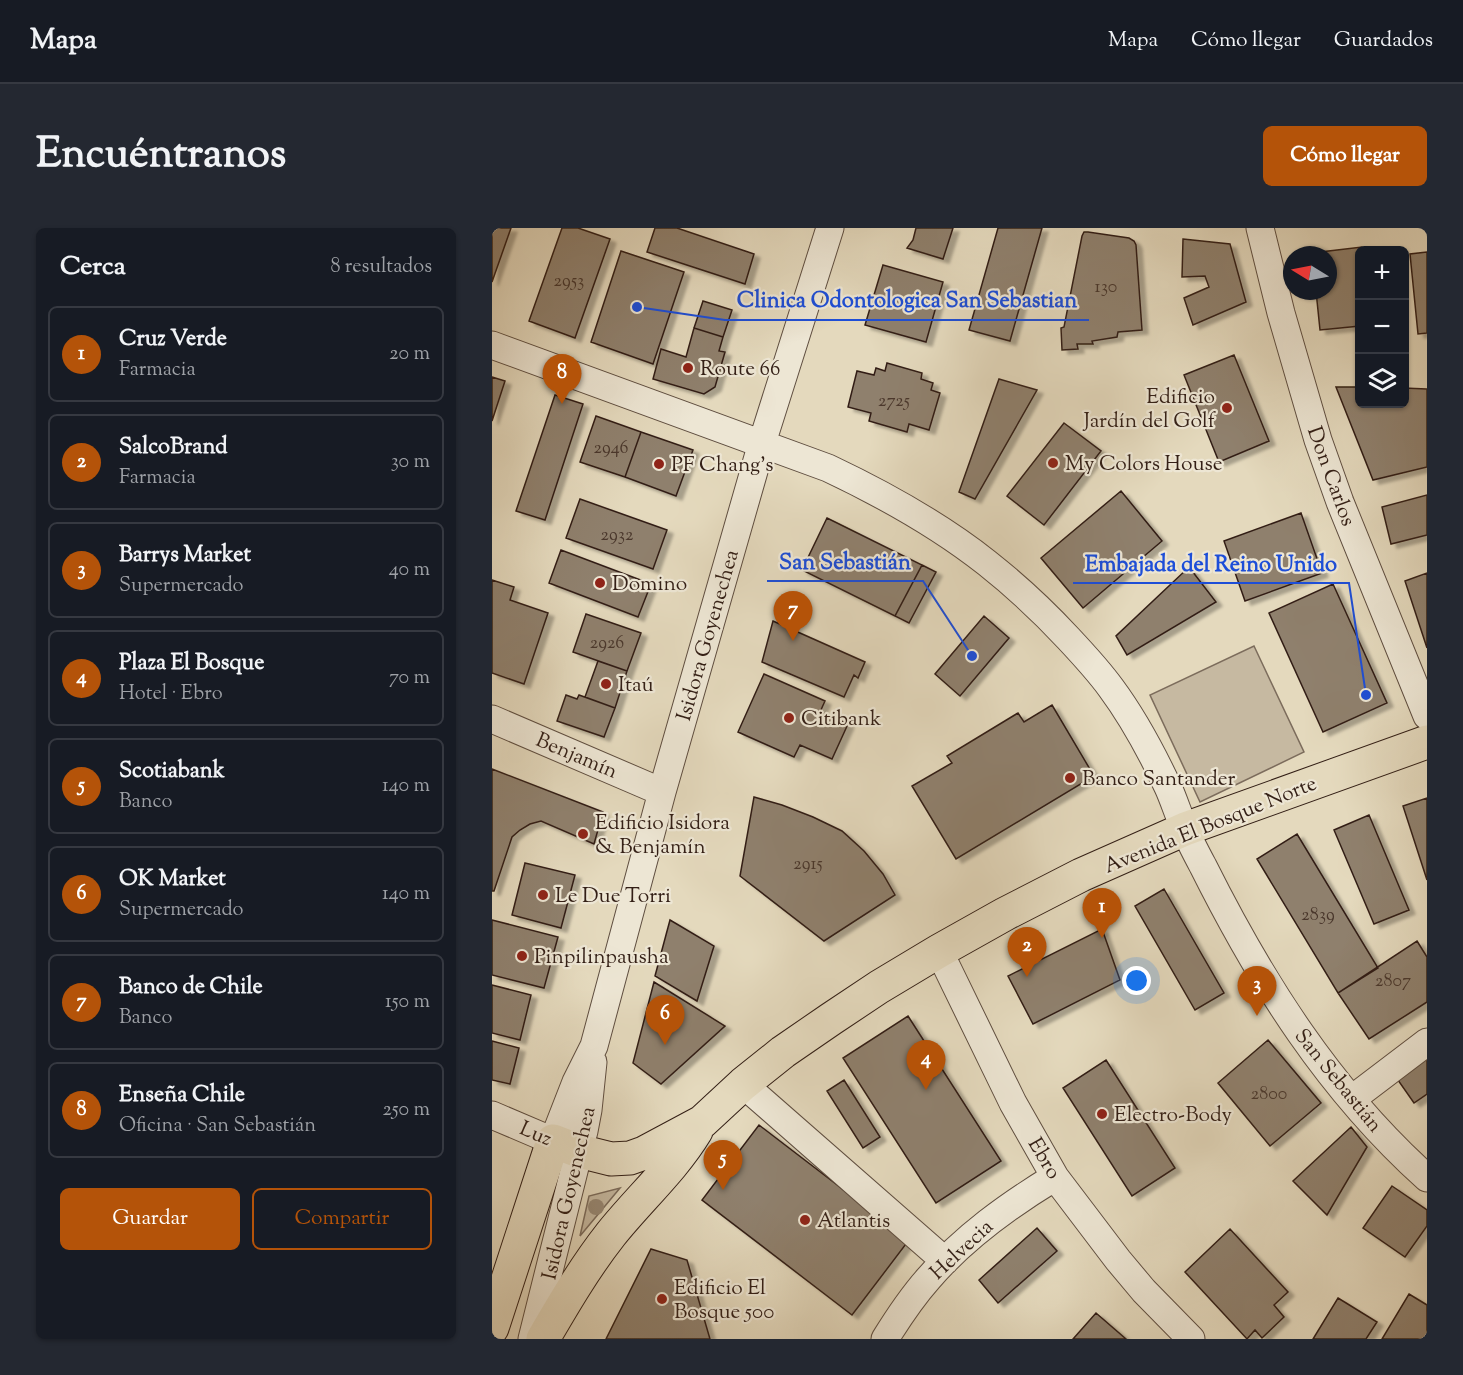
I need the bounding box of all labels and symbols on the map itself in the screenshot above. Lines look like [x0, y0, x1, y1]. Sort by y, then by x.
north arrow [1283, 246, 1337, 300]
house number: 2953 [554, 269, 584, 295]
house number: 130 [1095, 275, 1117, 301]
callout: Clinica Odontologica San Sebastian [725, 280, 1089, 320]
text: Clinica Odontologica San Sebastian [737, 286, 1077, 318]
pin: 8 [542, 354, 582, 404]
place label: Route 66 [700, 355, 780, 385]
marker: Route 66 [681, 361, 695, 375]
place label: Edificio Jardín del Golf [1083, 383, 1217, 437]
house number: 2725 [878, 389, 910, 415]
marker: Edificio Jardín del Golf [1220, 401, 1234, 415]
street label: Don Carlos [1298, 423, 1362, 531]
house number: 2946 [593, 436, 629, 462]
place label: My Colors House [1065, 450, 1223, 480]
place label: PF Chang's [671, 451, 774, 481]
marker: My Colors House [1046, 456, 1060, 470]
marker: PF Chang's [652, 457, 666, 471]
house number: 2932 [601, 523, 634, 549]
callout: San Sebastián [767, 541, 923, 581]
callout: Embajada del Reino Unido [1073, 543, 1349, 583]
street label: Isidora Goyenechea [670, 546, 748, 725]
text: San Sebastián [779, 548, 911, 580]
text: Embajada del Reino Unido [1085, 550, 1337, 582]
place label: Domino [612, 570, 687, 600]
marker: Domino [593, 576, 607, 590]
pin: 7 [774, 592, 812, 641]
house number: 2926 [590, 631, 624, 657]
place label: Itaú [618, 671, 654, 701]
marker: Itaú [599, 677, 613, 691]
place label: Citibank [801, 705, 882, 735]
marker: Citibank [782, 711, 796, 725]
street label: Benjamín [531, 726, 622, 788]
place label: Banco Santander [1082, 765, 1235, 795]
street label: Avenida El Bosque Norte [1100, 769, 1322, 882]
marker: Banco Santander [1063, 771, 1077, 785]
place label: Edificio Isidora & Benjamín [595, 809, 730, 863]
marker: Edificio Isidora & Benjamín [576, 827, 590, 841]
house number: 2915 [793, 852, 823, 878]
place label: Le Due Torri [555, 882, 671, 912]
marker: Le Due Torri [536, 888, 550, 902]
pin: 1 [1082, 888, 1122, 938]
house number: 2839 [1301, 903, 1335, 929]
pin: 2 [1008, 928, 1046, 977]
place label: Pinpilinpausha [534, 943, 669, 973]
marker: Pinpilinpausha [515, 949, 529, 963]
your location [1122, 966, 1151, 995]
pin: 3 [1238, 966, 1276, 1016]
house number: 2807 [1375, 969, 1411, 995]
pin: 6 [646, 996, 684, 1045]
street label: San Sebastián [1286, 1023, 1389, 1140]
pin: 4 [906, 1040, 946, 1090]
house number: 2800 [1251, 1082, 1287, 1108]
place label: Electro-Body [1114, 1101, 1233, 1131]
street label: Isidora Goyenechea [535, 1104, 605, 1283]
marker: Electro-Body [1095, 1107, 1109, 1121]
street label: Luz [514, 1115, 556, 1155]
street label: Ebro [1019, 1132, 1067, 1186]
pin: 5 [704, 1140, 742, 1190]
place label: Atlantis [817, 1207, 890, 1237]
marker: Atlantis [798, 1213, 812, 1227]
street label: Helvecia [924, 1213, 1001, 1288]
place label: Edificio El Bosque 500 [674, 1274, 774, 1328]
marker: Edificio El Bosque 500 [655, 1292, 669, 1306]

